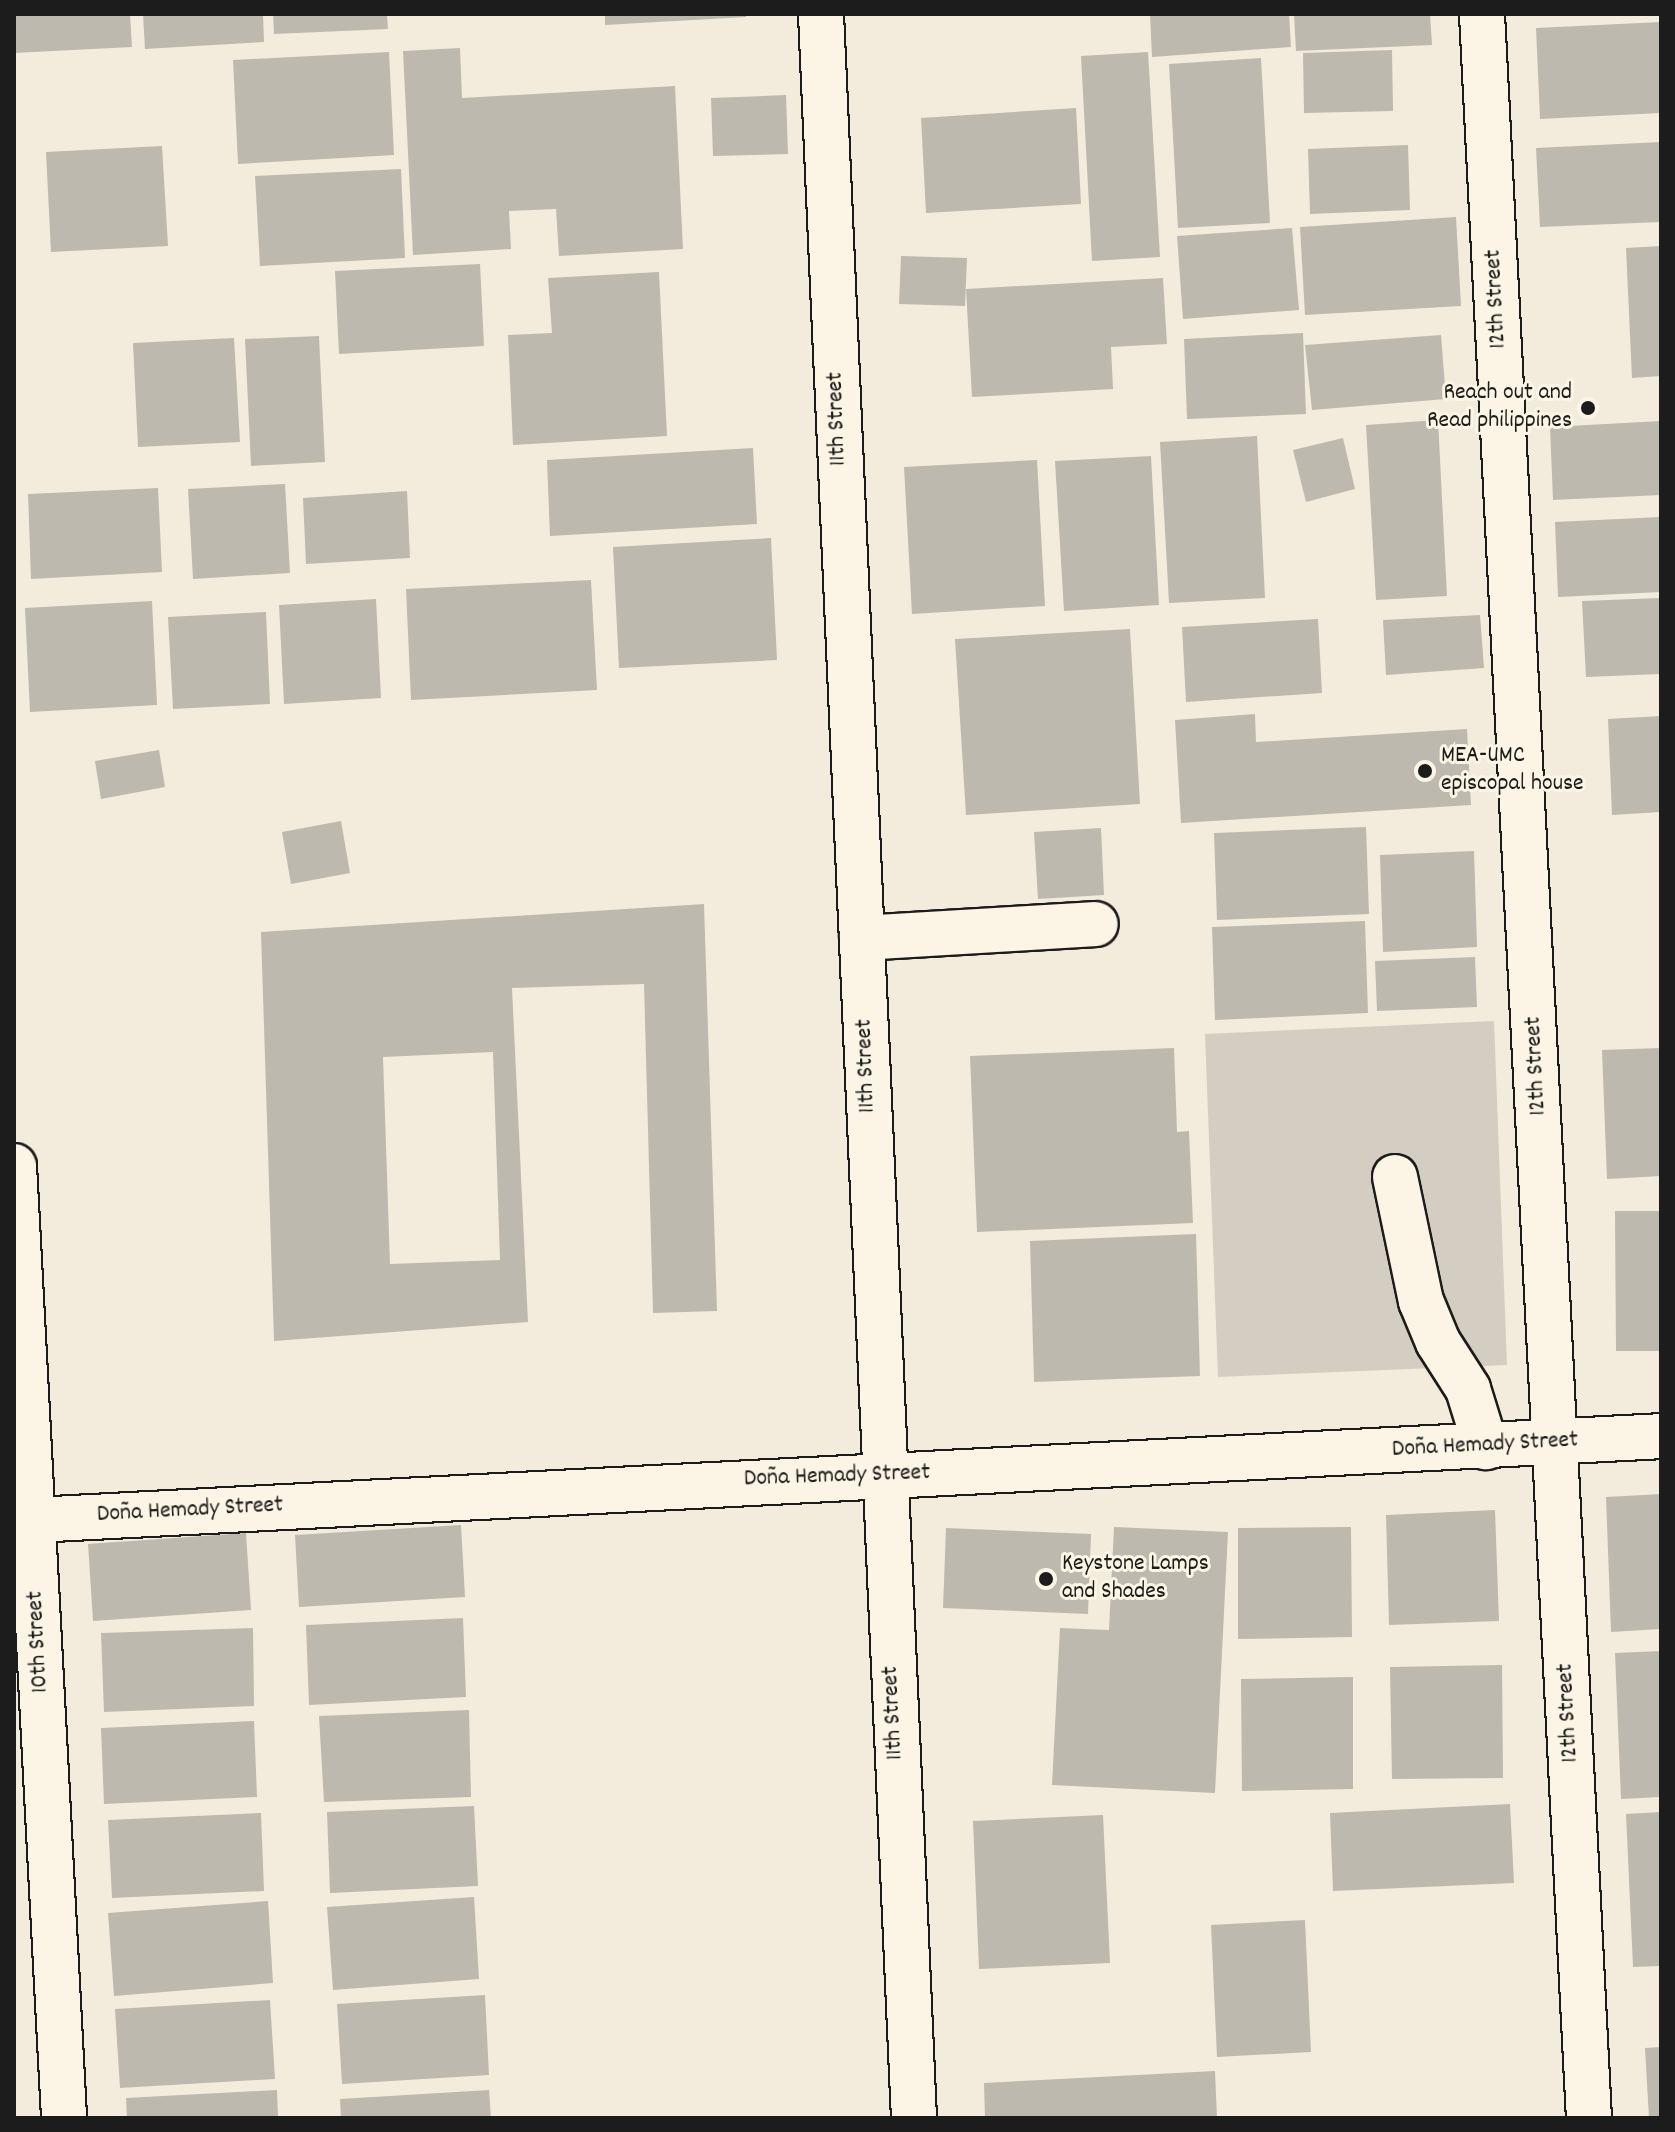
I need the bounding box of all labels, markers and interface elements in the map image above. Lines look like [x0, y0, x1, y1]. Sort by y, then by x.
street label: 12th Street [1480, 249, 1514, 349]
street label: 11th Street [822, 371, 854, 467]
place label: Reach out and Read philippines [1427, 380, 1572, 436]
marker: Reach out and Read philippines [1579, 399, 1597, 417]
place label: MEA-UMC episcopal house [1441, 743, 1584, 799]
marker: MEA-UMC episcopal house [1416, 762, 1434, 780]
street label: 12th Street [1520, 1016, 1554, 1116]
street label: 11th Street [851, 1018, 883, 1114]
street label: Doña Hemady Street [1391, 1427, 1579, 1465]
street label: Doña Hemady Street [743, 1459, 931, 1495]
street label: Doña Hemady Street [96, 1492, 284, 1530]
place label: Keystone Lamps and Shades [1062, 1551, 1209, 1607]
marker: Keystone Lamps and Shades [1037, 1570, 1055, 1588]
street label: 10th Street [22, 1590, 56, 1694]
street label: 12th Street [1552, 1663, 1586, 1763]
street label: 11th Street [877, 1665, 911, 1761]

